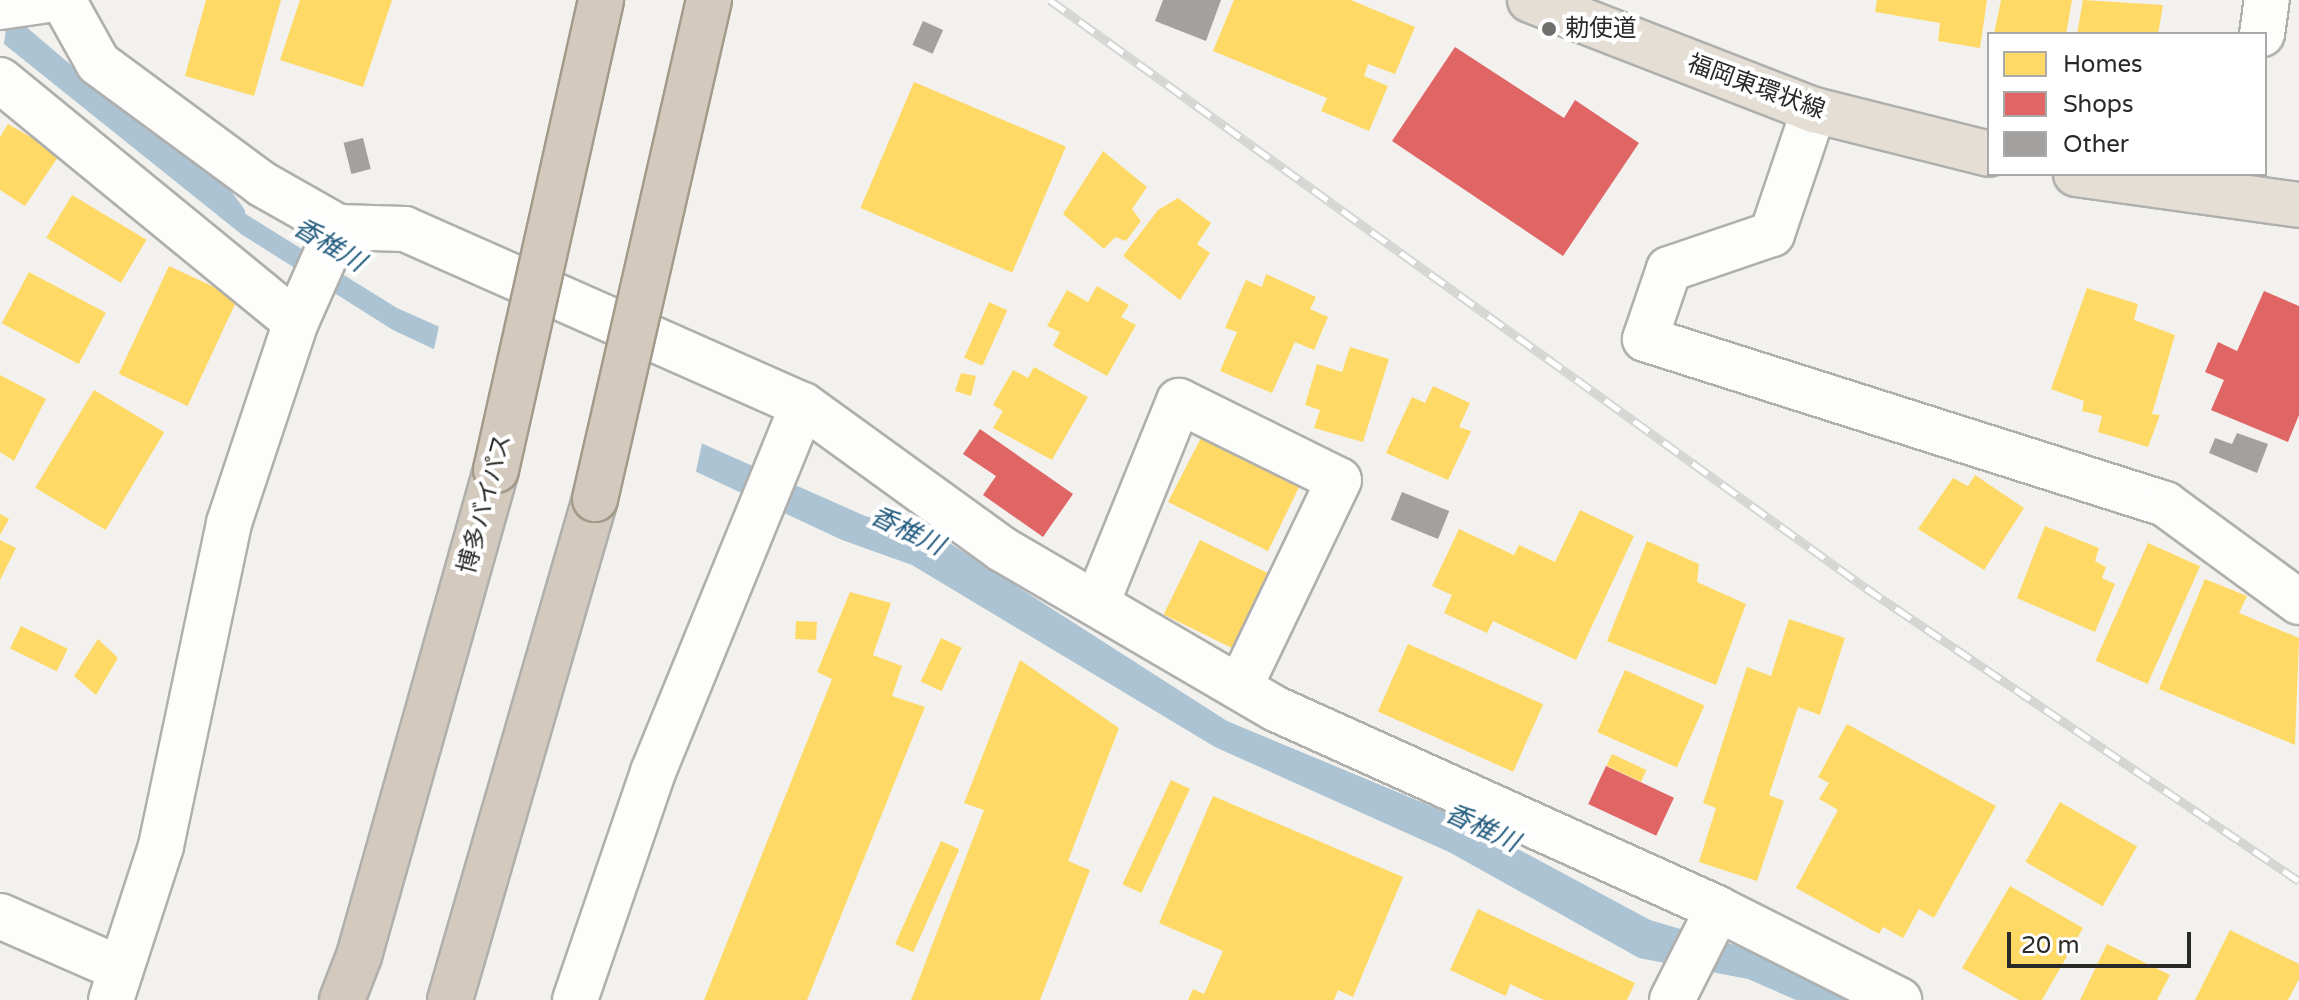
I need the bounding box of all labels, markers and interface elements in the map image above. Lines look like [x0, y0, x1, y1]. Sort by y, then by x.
place label: 勅使道 [1565, 15, 1637, 43]
marker: 勅使道 [1540, 20, 1558, 38]
legend [1987, 32, 2267, 176]
street label: 福岡東環状線 [1683, 49, 1829, 125]
text: Homes [2063, 50, 2143, 79]
text: Shops [2063, 90, 2133, 119]
text: Other [2063, 130, 2129, 159]
water label: 香椎川 [288, 212, 370, 278]
street label: 博多バイパス [452, 431, 518, 577]
water label: 香椎川 [865, 500, 949, 562]
water label: 香椎川 [1440, 797, 1524, 859]
scale bar [2011, 916, 2195, 966]
text: 20 m [2021, 931, 2079, 960]

